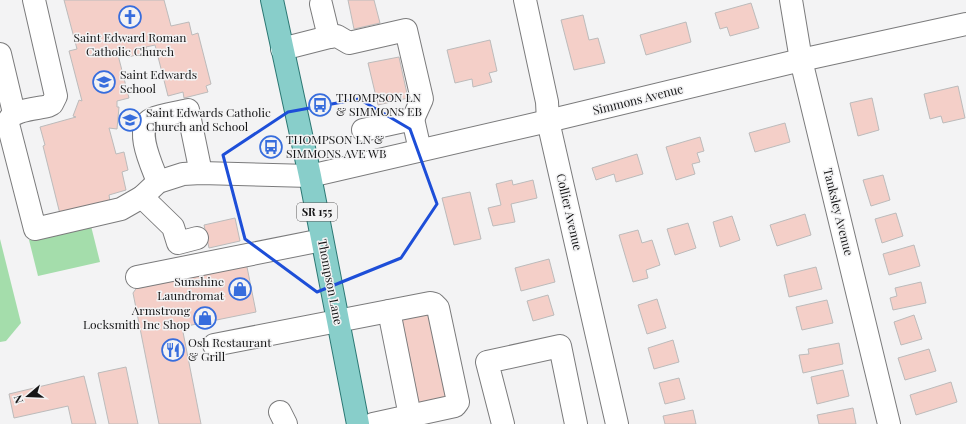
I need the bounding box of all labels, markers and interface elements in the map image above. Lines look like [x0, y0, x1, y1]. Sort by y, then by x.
church icon: Saint Edward Roman Catholic Church [117, 4, 143, 30]
place label: Saint Edward Roman Catholic Church [74, 29, 186, 59]
place label: Saint Edwards School [120, 66, 197, 96]
school or university icon: Saint Edwards School [91, 69, 117, 95]
street label: Simmons Avenue [591, 80, 685, 118]
place label: THOMPSON LN & SIMMONS EB [336, 89, 422, 119]
bus stop icon: THOMPSON LN & SIMMONS EB [307, 92, 333, 118]
place label: Saint Edwards Catholic Church and School [146, 104, 271, 134]
school or university icon: Saint Edwards Catholic Church and School [117, 107, 143, 133]
place label: THOMPSON LN & SIMMONS AVE WB [286, 131, 386, 161]
bus stop icon: THOMPSON LN & SIMMONS AVE WB [258, 134, 284, 160]
street label: Tanksley Avenue [820, 166, 858, 257]
street label: Collier Avenue [553, 172, 587, 252]
road number: SR 155 [297, 203, 337, 221]
street label: Thompson Lane [315, 238, 347, 326]
place label: Sunshine Laundromat [157, 273, 225, 303]
shop icon: Sunshine Laundromat [227, 276, 253, 302]
place label: Armstrong Locksmith Inc Shop [83, 302, 191, 332]
shop icon: Armstrong Locksmith Inc Shop [192, 305, 218, 331]
place label: Osh Restaurant & Grill [188, 334, 272, 364]
restaurant icon: Osh Restaurant & Grill [160, 337, 186, 363]
north arrow [8, 376, 48, 416]
text: N [10, 393, 26, 406]

